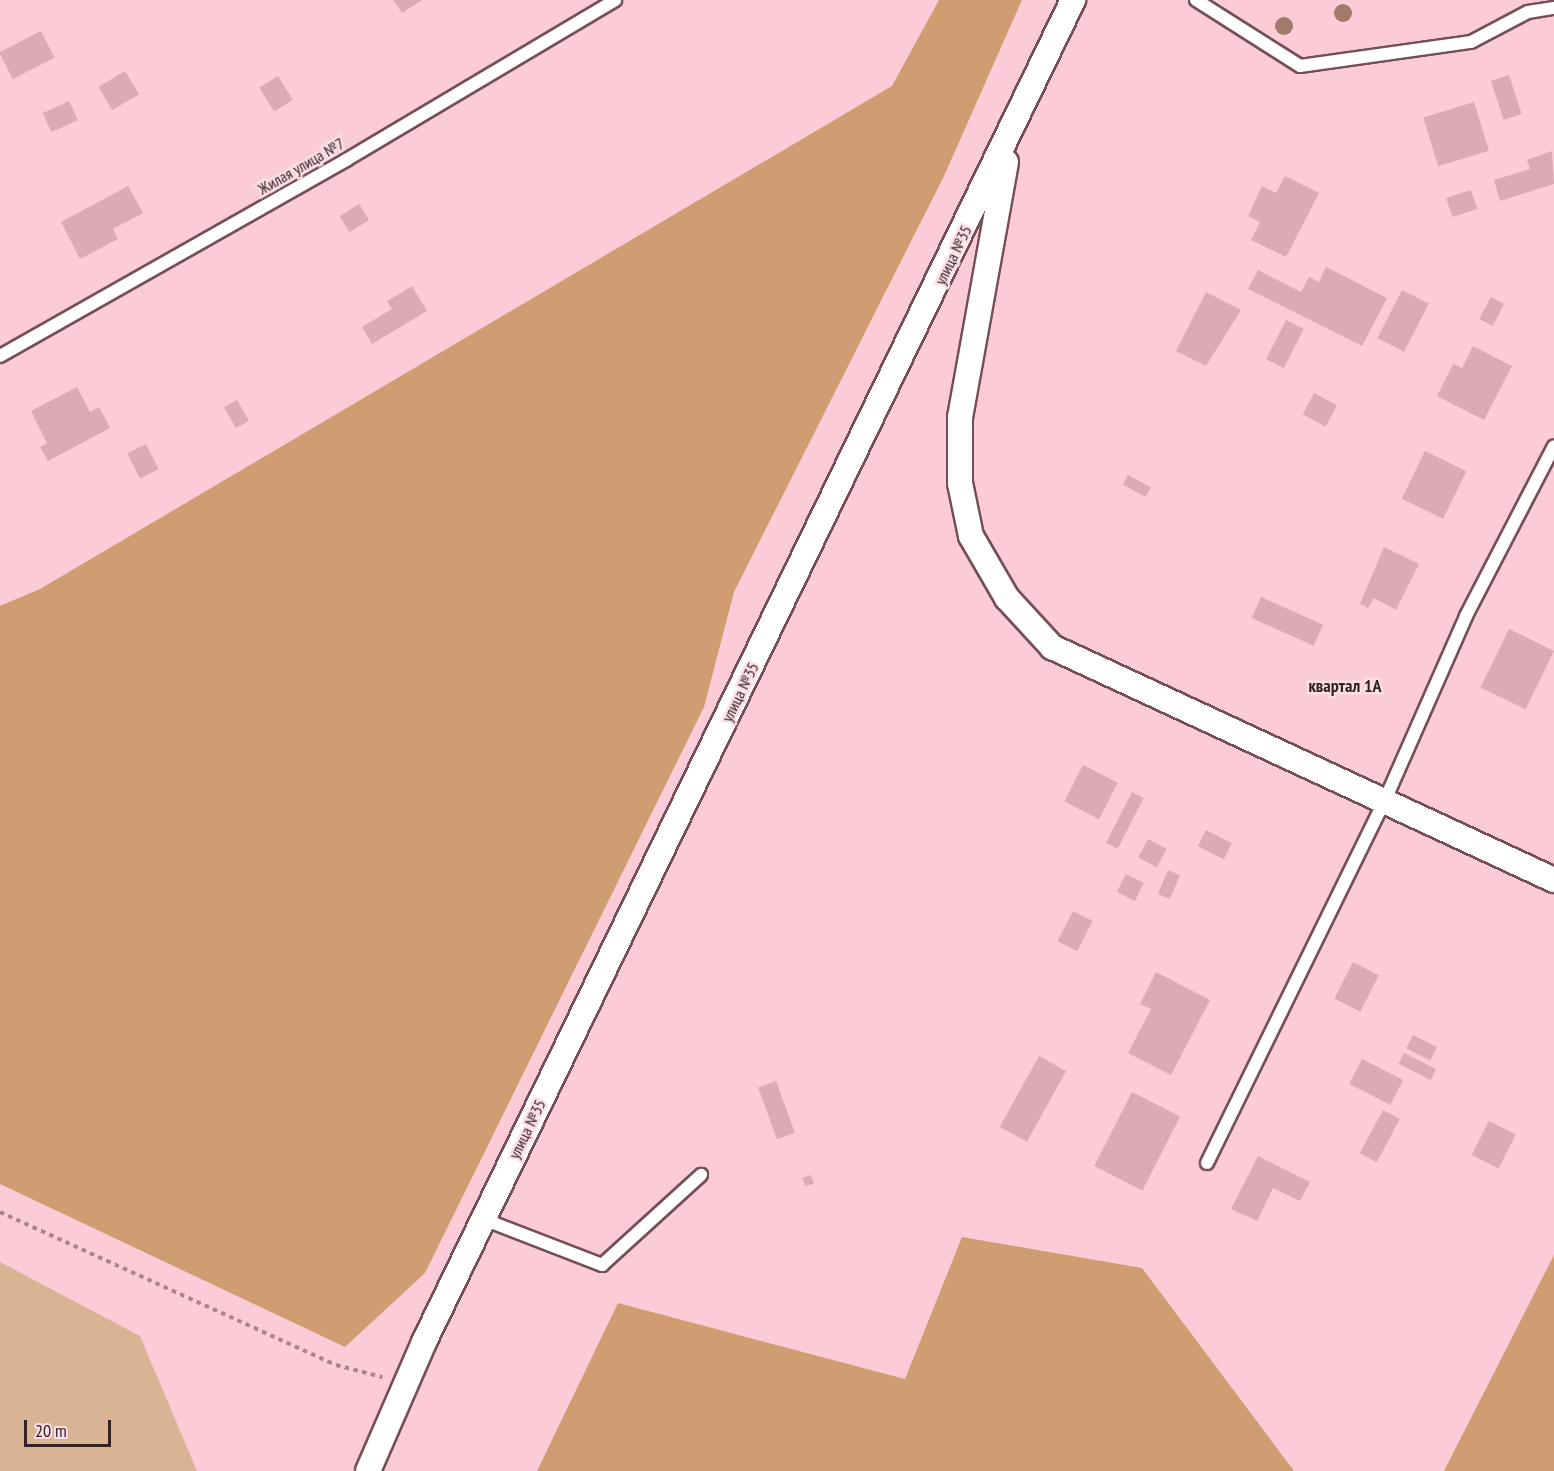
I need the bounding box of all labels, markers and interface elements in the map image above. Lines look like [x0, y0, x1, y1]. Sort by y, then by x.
street label: Жилая улица №7 [254, 134, 348, 198]
street label: улица №35 [930, 222, 976, 288]
street label: улица №35 [717, 659, 763, 725]
district label: квартал 1А [1308, 675, 1382, 697]
street label: улица №35 [504, 1096, 550, 1162]
scale bar [27, 1408, 114, 1446]
text: 20 m [35, 1419, 67, 1442]

